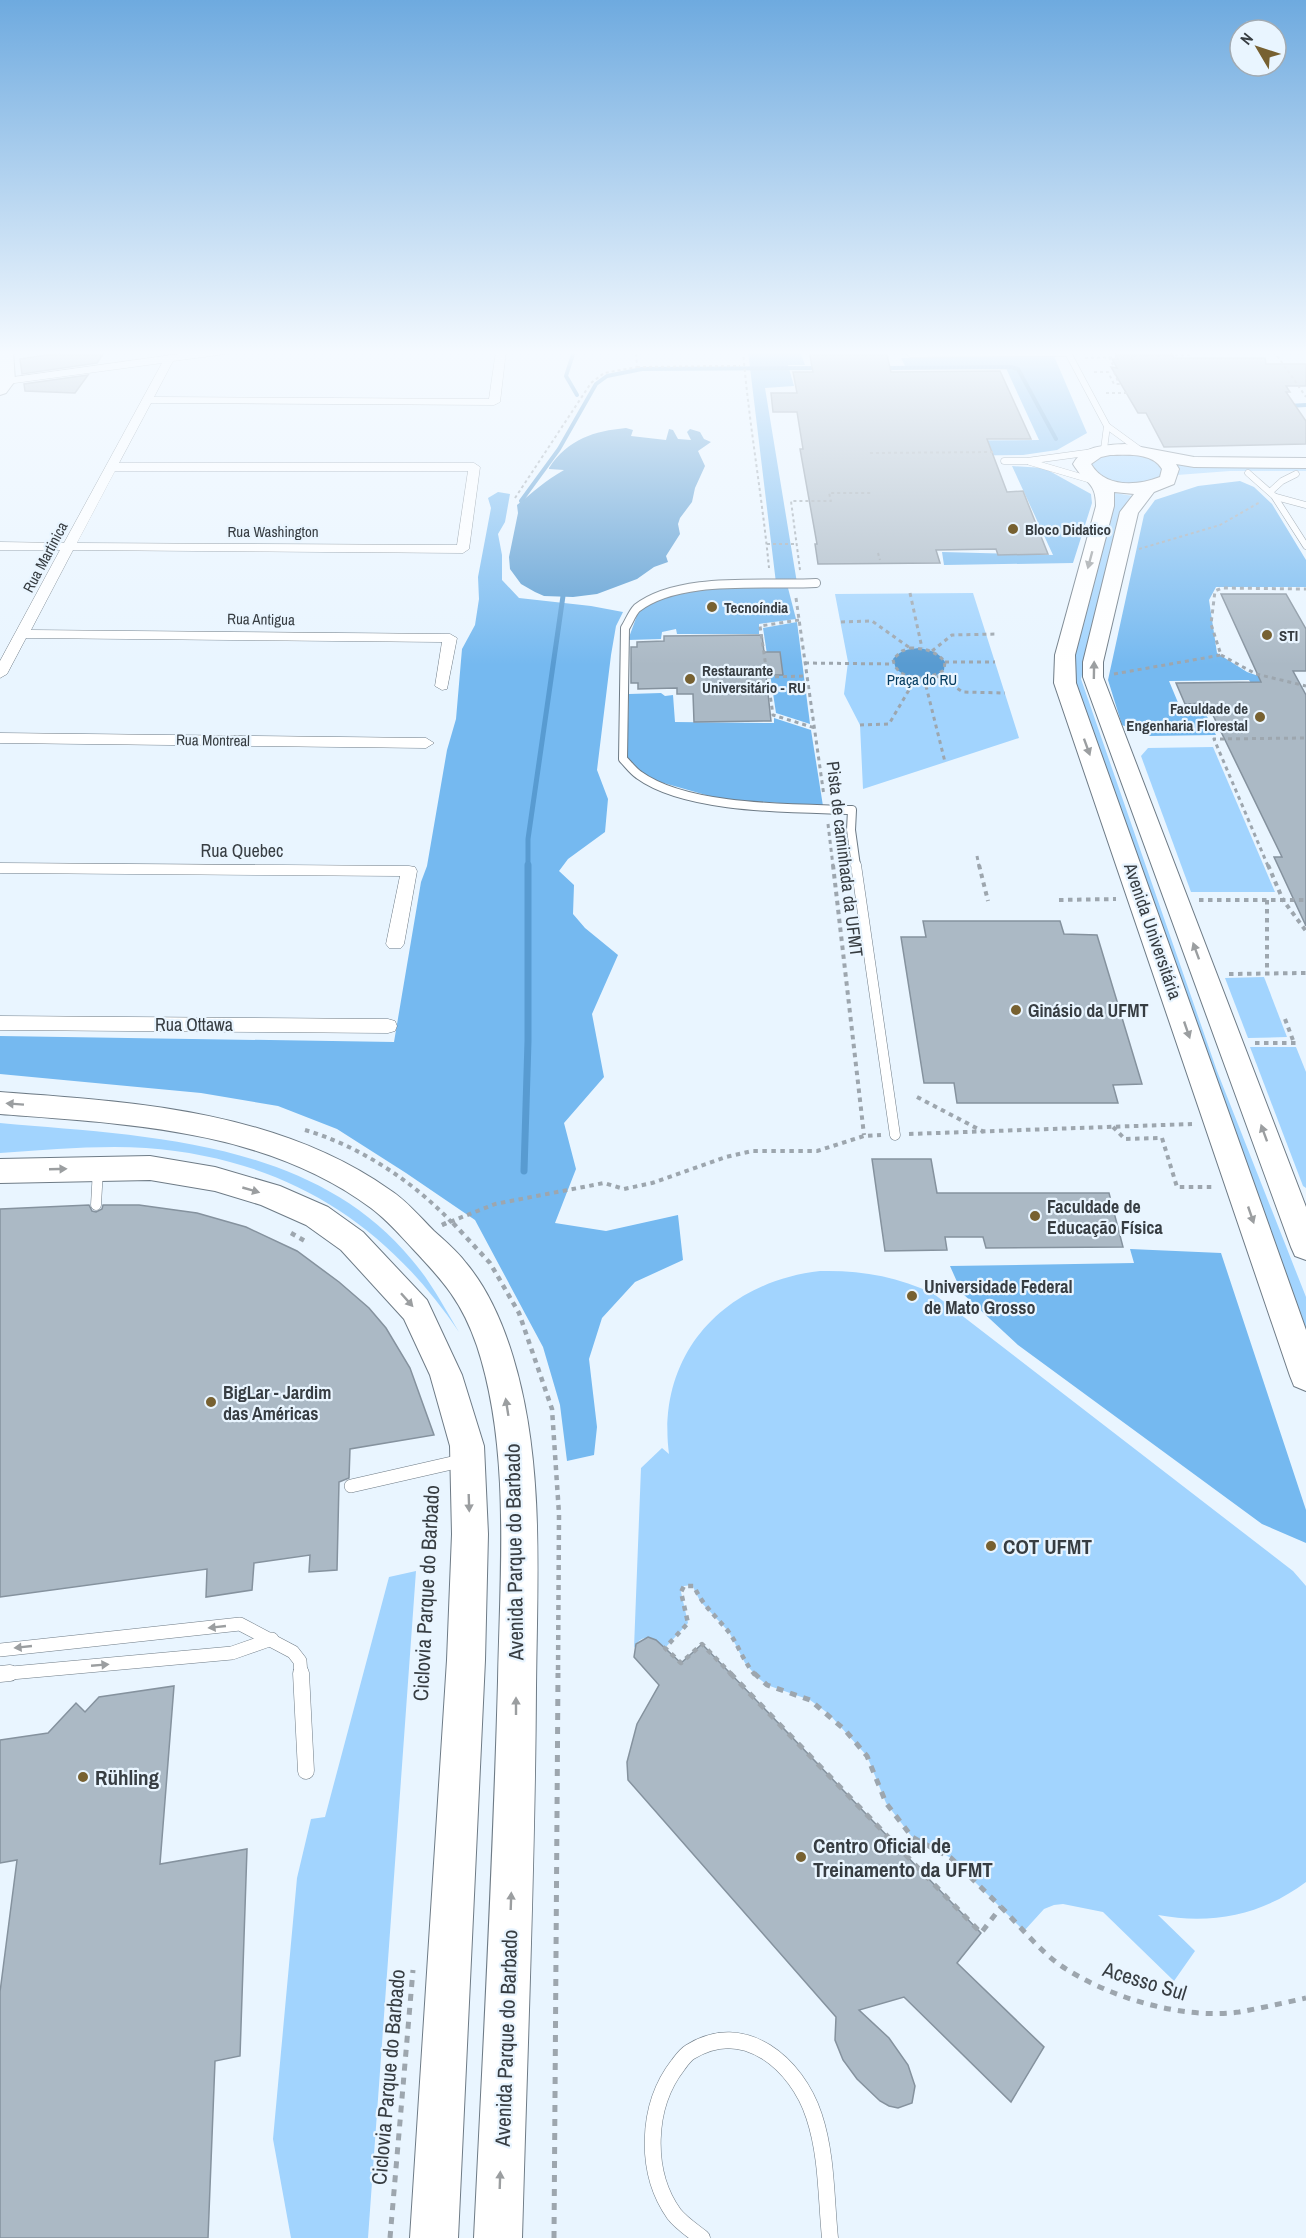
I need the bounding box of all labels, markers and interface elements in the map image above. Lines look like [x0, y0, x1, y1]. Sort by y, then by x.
north arrow [1228, 18, 1288, 78]
text: N [1235, 28, 1258, 49]
street label: Rua Martinica [18, 518, 72, 596]
place label: Bloco Didatico [1025, 519, 1111, 540]
street label: Rua Washington [227, 521, 319, 542]
marker: Bloco Didatico [1006, 522, 1020, 536]
one-way arrow [1085, 550, 1095, 569]
place label: Tecnoíndia [724, 597, 788, 618]
marker: Tecnoíndia [705, 600, 719, 614]
street label: Rua Antigua [227, 608, 295, 630]
place label: STI [1279, 625, 1298, 646]
marker: STI [1260, 628, 1274, 642]
place label: Restaurante Universitário - RU [702, 660, 806, 698]
one-way arrow [1089, 660, 1099, 679]
park label: Praça do RU [887, 669, 957, 690]
marker: Restaurante Universitário - RU [683, 672, 697, 686]
place label: Faculdade de Engenharia Florestal [1126, 698, 1248, 736]
marker: Faculdade de Engenharia Florestal [1253, 710, 1267, 724]
street label: Rua Montreal [176, 729, 250, 751]
one-way arrow [1082, 739, 1092, 757]
street label: Pista de caminhada da UFMT [821, 760, 869, 958]
street label: Rua Quebec [201, 838, 283, 863]
street label: Avenida Universitária [1118, 859, 1188, 1002]
one-way arrow [1191, 941, 1201, 959]
place label: Ginásio da UFMT [1028, 998, 1149, 1023]
marker: Ginásio da UFMT [1009, 1003, 1023, 1017]
street label: Rua Ottawa [155, 1012, 233, 1037]
one-way arrow [1183, 1021, 1192, 1039]
one-way arrow [6, 1099, 25, 1109]
one-way arrow [1258, 1124, 1268, 1142]
one-way arrow [49, 1164, 68, 1173]
one-way arrow [242, 1186, 260, 1195]
place label: Faculdade de Educação Física [1047, 1194, 1163, 1240]
one-way arrow [1246, 1206, 1256, 1224]
marker: Faculdade de Educação Física [1028, 1209, 1042, 1223]
place label: Universidade Federal de Mato Grosso [924, 1274, 1073, 1320]
marker: Universidade Federal de Mato Grosso [905, 1289, 919, 1303]
one-way arrow [400, 1293, 414, 1308]
place label: BigLar - Jardim das Américas [223, 1380, 331, 1426]
marker: BigLar - Jardim das Américas [204, 1395, 218, 1409]
one-way arrow [502, 1397, 511, 1416]
street label: Avenida Parque do Barbado [498, 1443, 530, 1662]
street label: Ciclovia Parque do Barbado [406, 1484, 446, 1702]
one-way arrow [465, 1494, 474, 1513]
place label: COT UFMT [1003, 1532, 1092, 1561]
marker: COT UFMT [984, 1539, 998, 1553]
one-way arrow [207, 1622, 226, 1632]
one-way arrow [14, 1642, 33, 1652]
one-way arrow [91, 1660, 110, 1670]
one-way arrow [512, 1696, 521, 1715]
place label: Rühling [95, 1763, 160, 1792]
marker: Rühling [76, 1770, 90, 1784]
place label: Centro Oficial de Treinamento da UFMT [813, 1831, 993, 1884]
marker: Centro Oficial de Treinamento da UFMT [794, 1850, 808, 1864]
one-way arrow [507, 1891, 516, 1910]
street label: Avenida Parque do Barbado [488, 1929, 524, 2148]
street label: Acesso Sul [1099, 1954, 1190, 2007]
street label: Ciclovia Parque do Barbado [364, 1968, 412, 2186]
one-way arrow [496, 2170, 505, 2189]

